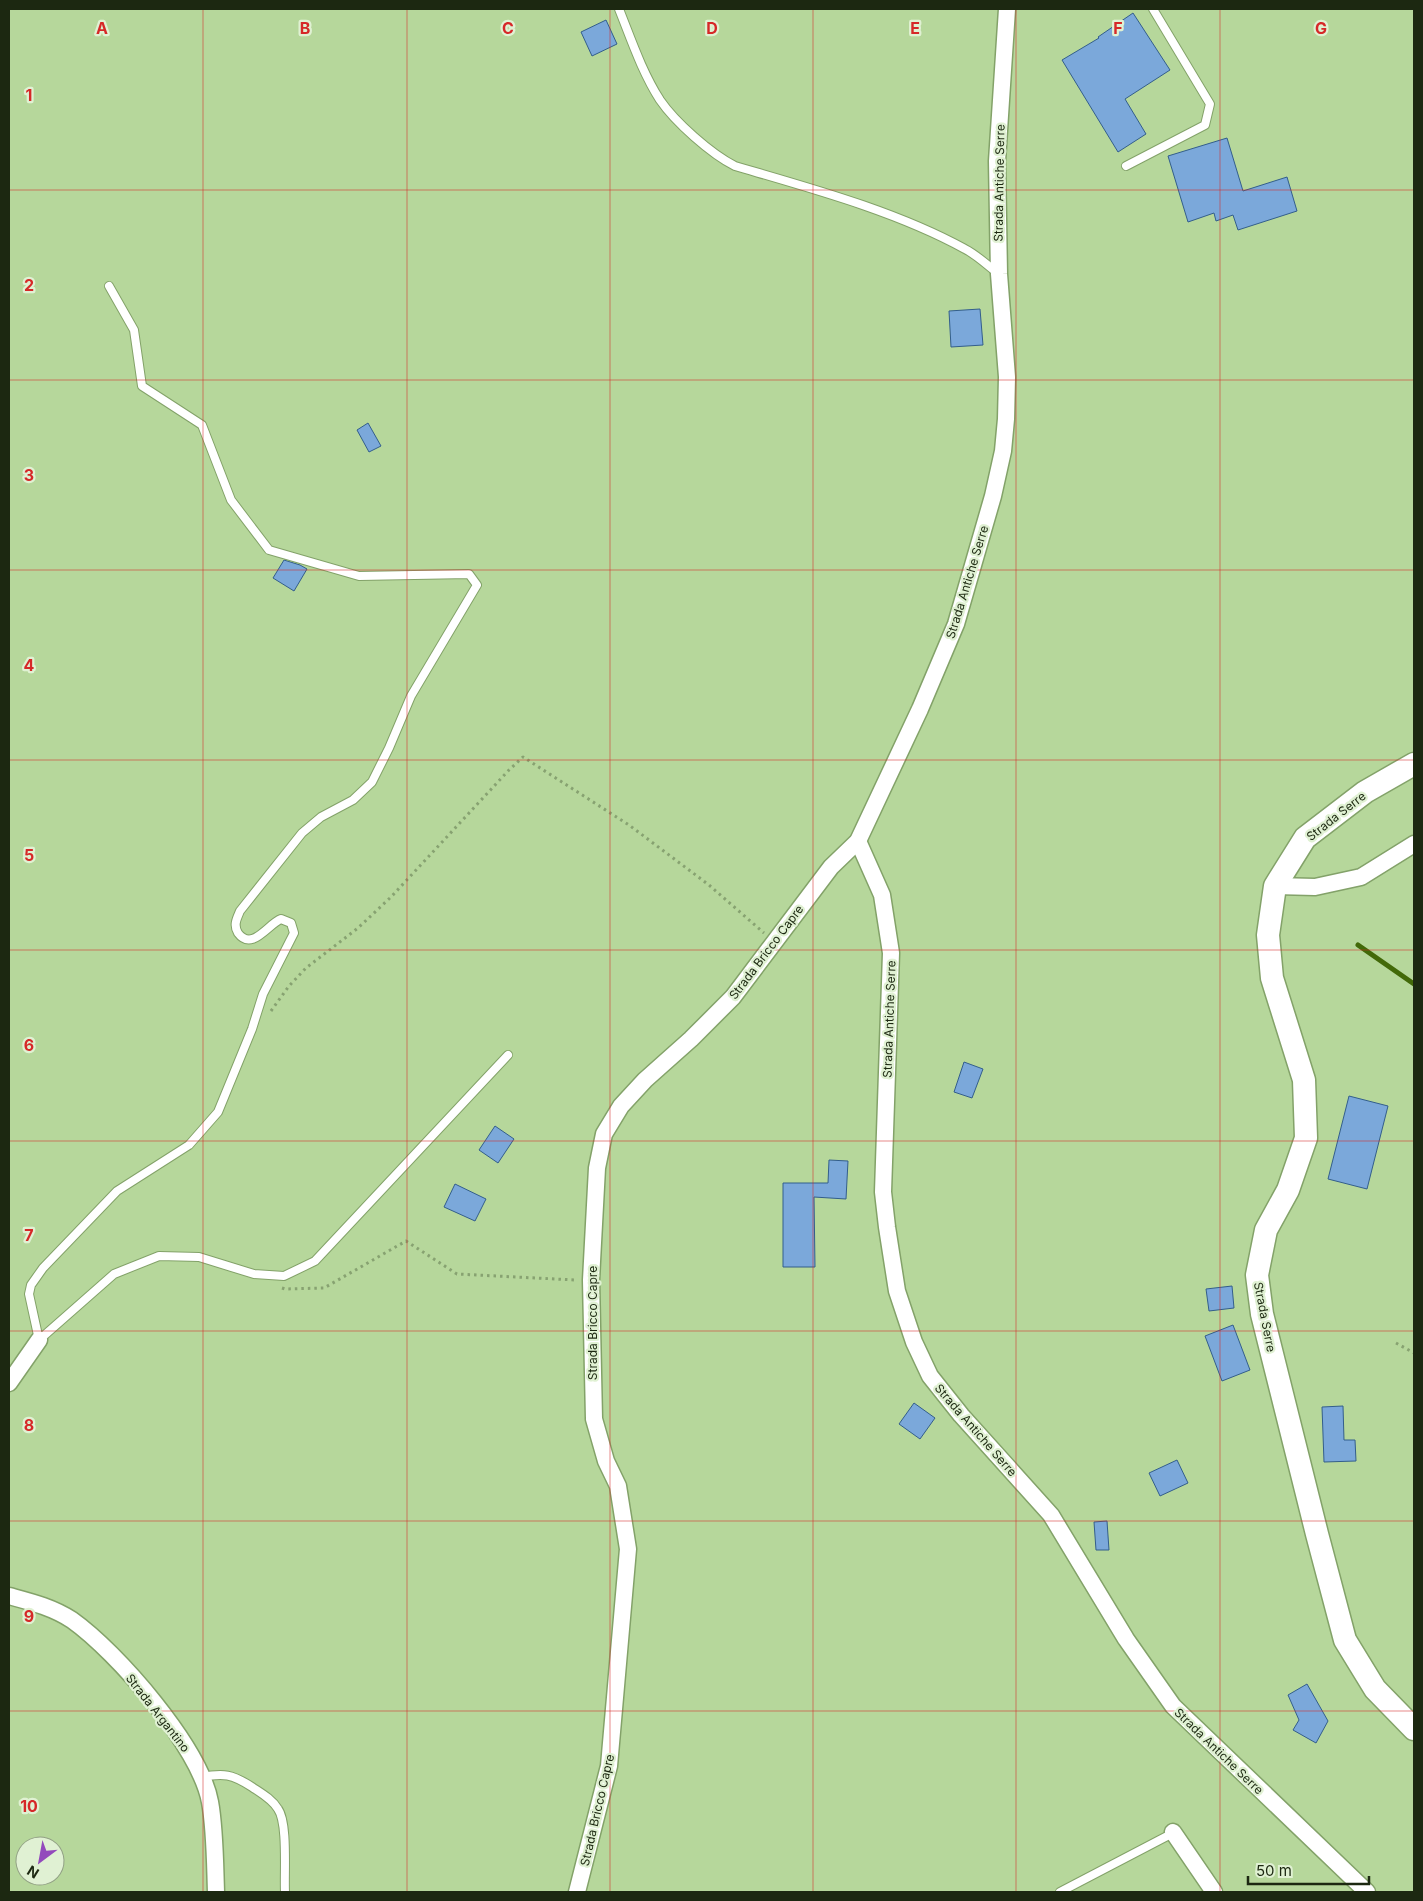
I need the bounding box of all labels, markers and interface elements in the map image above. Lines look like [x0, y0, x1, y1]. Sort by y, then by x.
text: A [96, 18, 108, 38]
text: B [300, 18, 310, 38]
text: C [502, 18, 514, 38]
text: D [706, 18, 718, 38]
text: E [910, 18, 920, 38]
text: F [1113, 18, 1123, 38]
text: G [1315, 18, 1327, 38]
text: 1 [26, 85, 32, 105]
street label: Strada Antiche Serre [990, 124, 1008, 242]
text: 2 [24, 275, 34, 295]
text: 3 [24, 465, 34, 485]
street label: Strada Antiche Serre [943, 524, 991, 640]
text: 4 [24, 655, 35, 675]
street label: Strada Serre [1303, 788, 1369, 844]
text: 5 [24, 845, 34, 865]
street label: Strada Bricco Capre [726, 902, 806, 1002]
street label: Strada Antiche Serre [879, 960, 899, 1078]
text: 6 [24, 1035, 34, 1055]
text: 7 [24, 1225, 34, 1245]
street label: Strada Bricco Capre [585, 1266, 600, 1380]
street label: Strada Serre [1251, 1281, 1279, 1353]
street label: Strada Antiche Serre [932, 1381, 1020, 1479]
text: 8 [24, 1415, 34, 1435]
text: 9 [24, 1606, 34, 1626]
street label: Strada Argantino [123, 1671, 193, 1755]
street label: Strada Antiche Serre [1171, 1705, 1267, 1797]
street label: Strada Bricco Capre [577, 1753, 617, 1867]
text: 10 [20, 1796, 38, 1816]
north arrow [15, 1836, 65, 1886]
scale bar [1248, 1854, 1369, 1886]
text: 50 m [1256, 1861, 1292, 1880]
text: N [24, 1862, 42, 1882]

